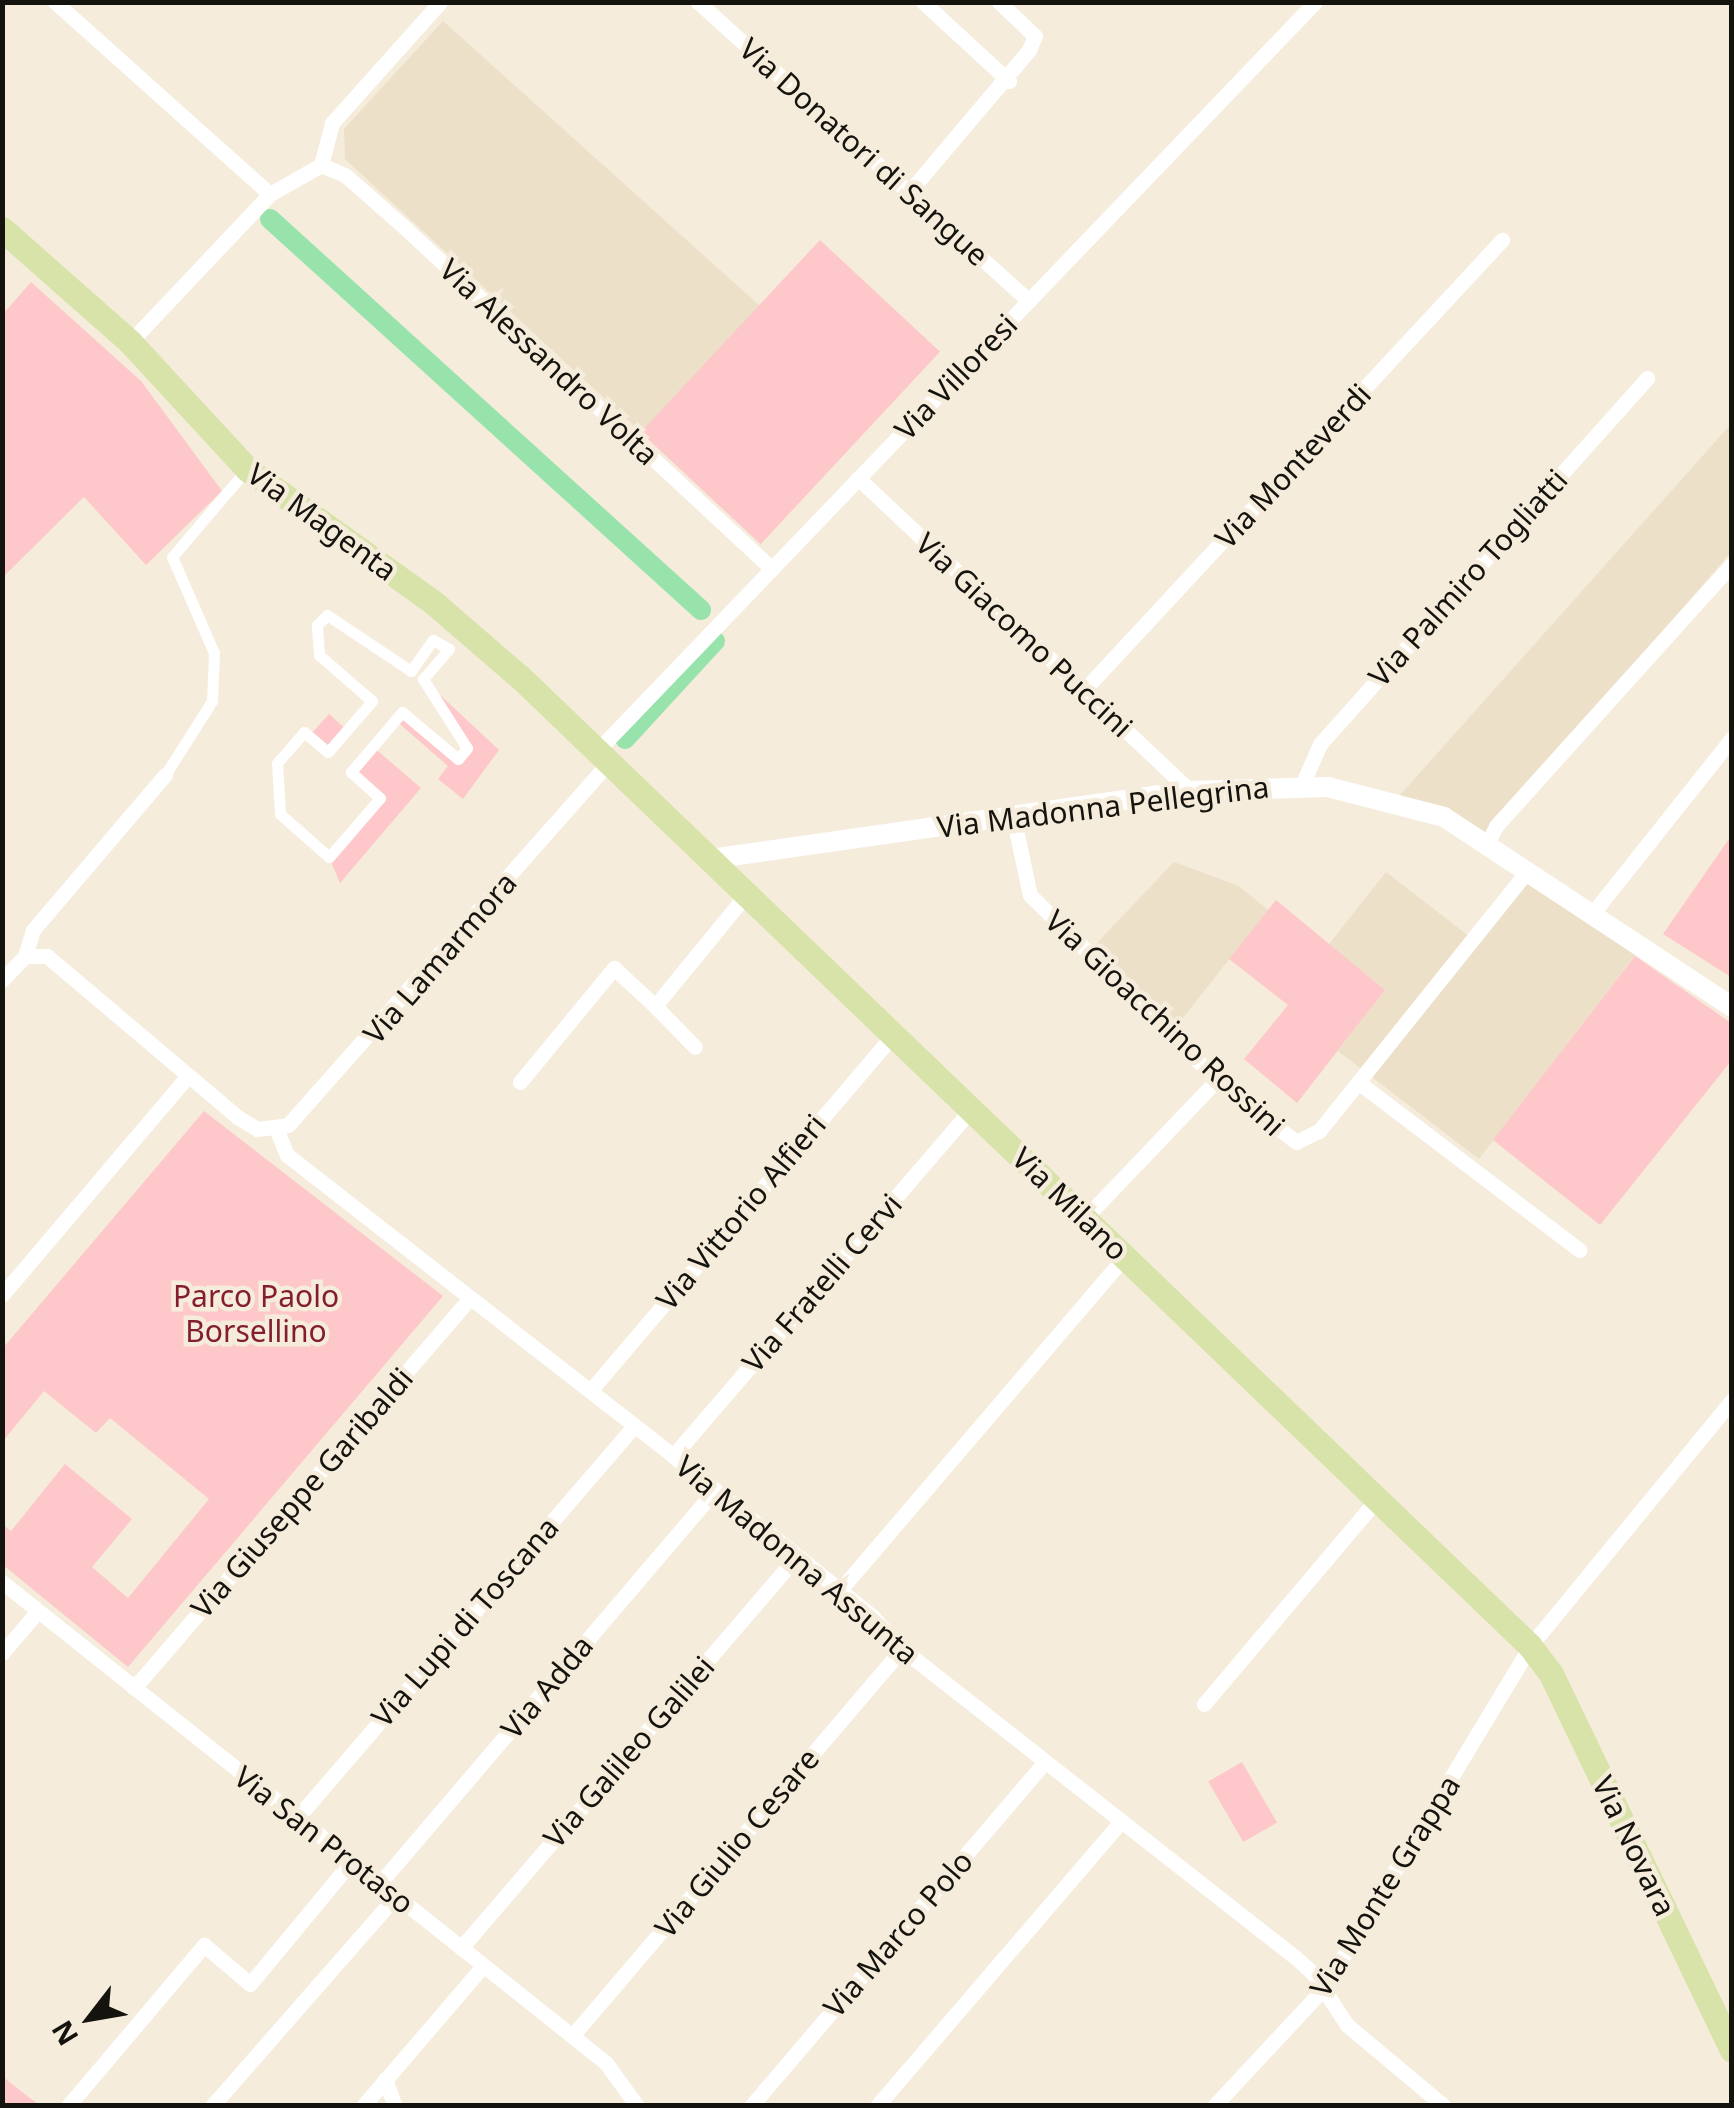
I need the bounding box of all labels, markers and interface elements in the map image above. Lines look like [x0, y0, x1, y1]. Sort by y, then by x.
street label: Via Donatori di Sangue [732, 31, 996, 273]
street label: Via Alessandro Volta [432, 251, 666, 473]
street label: Via Villoresi [887, 307, 1025, 447]
street label: Via Monteverdi [1208, 376, 1378, 556]
street label: Via Magenta [240, 456, 404, 588]
street label: Via Palmiro Togliatti [1361, 462, 1575, 694]
street label: Via Giacomo Puccini [908, 525, 1140, 745]
street label: Via Madonna Pellegrina [935, 769, 1271, 845]
street label: Via Lamarmora [356, 865, 524, 1051]
street label: Via Gioacchino Rossini [1038, 903, 1292, 1143]
street label: Via Vittorio Alfieri [649, 1107, 833, 1317]
street label: Via Milano [1005, 1140, 1135, 1268]
street label: Via Fratelli Cervi [735, 1186, 909, 1380]
park label: Parco Paolo Borsellino [173, 1278, 339, 1348]
street label: Via Giuseppe Garibaldi [184, 1361, 420, 1625]
street label: Via Madonna Assunta [668, 1448, 926, 1672]
street label: Via Lupi di Toscana [364, 1510, 566, 1734]
street label: Via Adda [494, 1628, 600, 1746]
street label: Via Galileo Galilei [536, 1649, 722, 1855]
street label: Via Giulio Cesare [647, 1741, 827, 1945]
street label: Via San Protaso [227, 1759, 421, 1921]
street label: Via Monte Grappa [1302, 1769, 1468, 2003]
street label: Via Novara [1585, 1770, 1683, 1922]
street label: Via Marco Polo [816, 1843, 980, 2025]
north arrow [40, 1968, 140, 2068]
text: N [42, 2014, 86, 2053]

